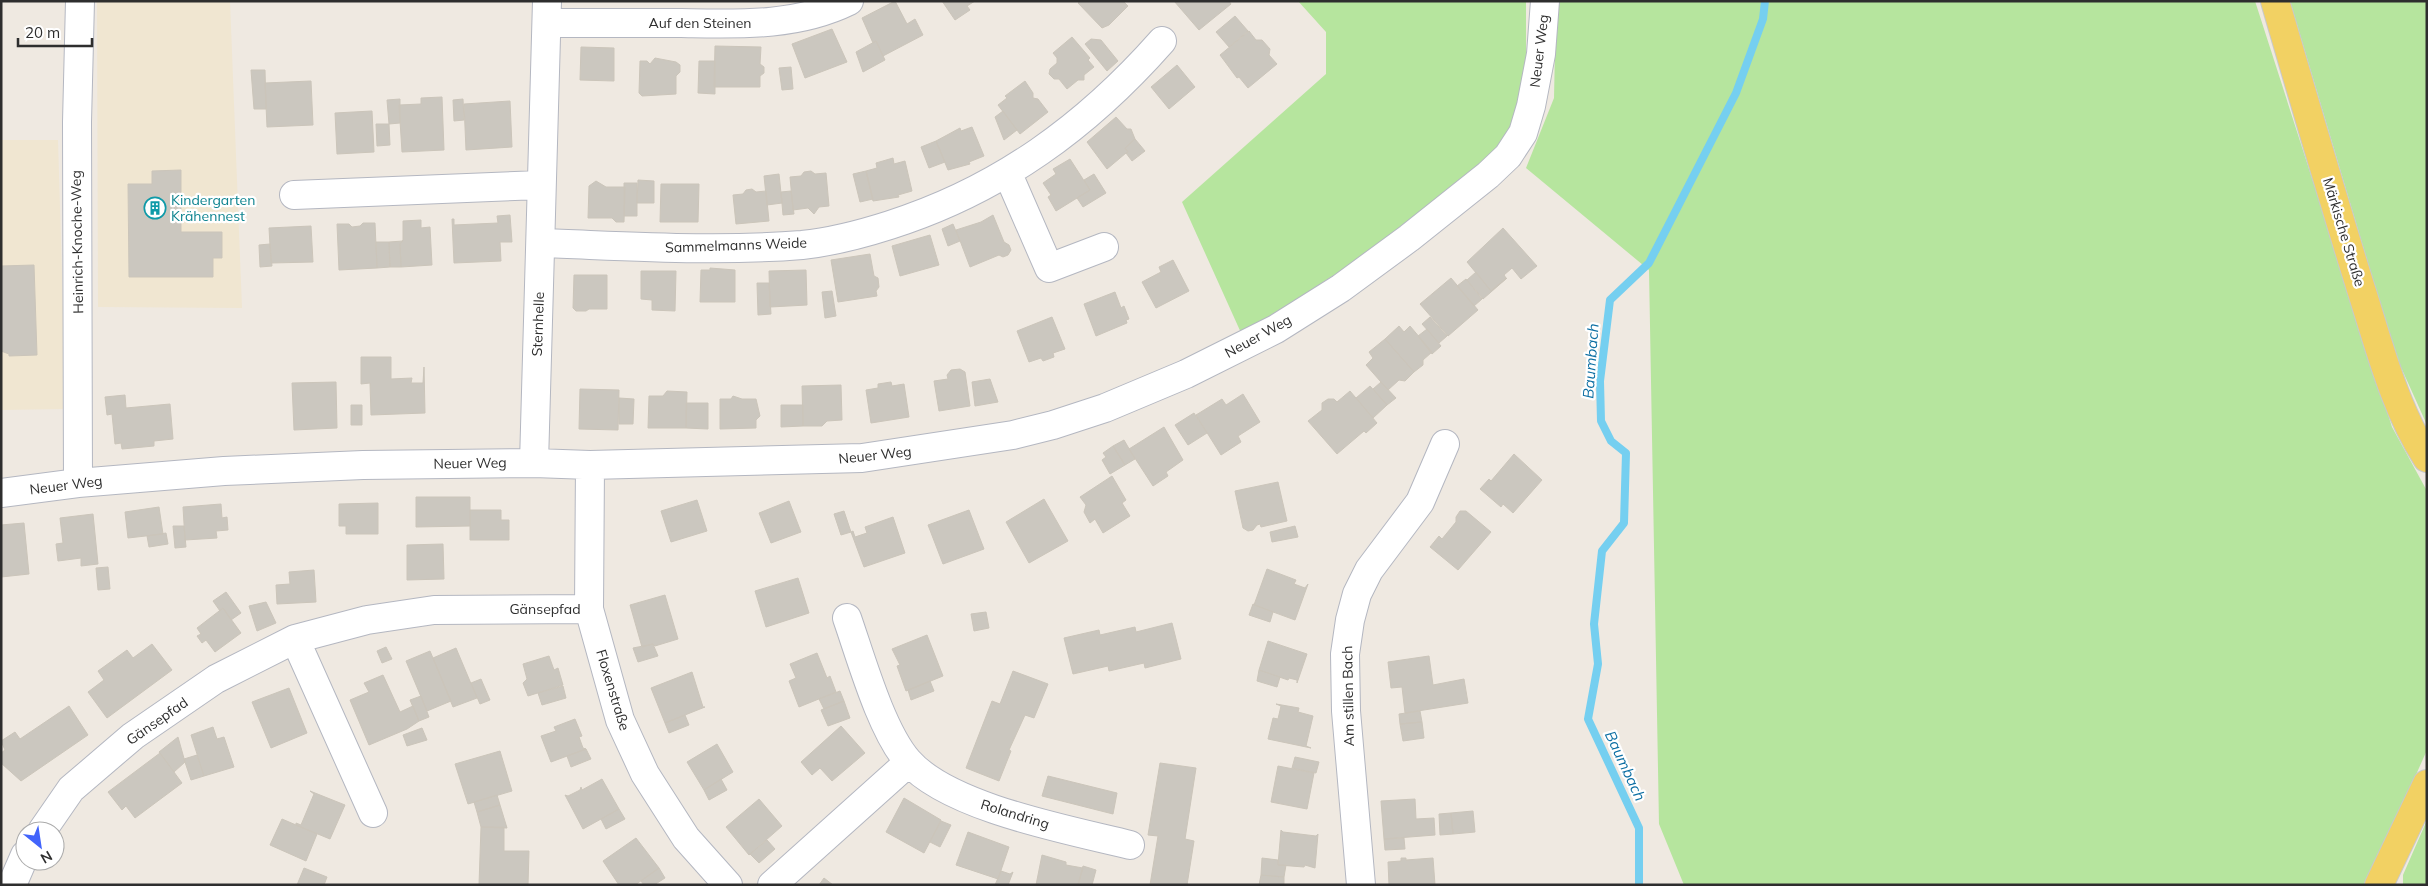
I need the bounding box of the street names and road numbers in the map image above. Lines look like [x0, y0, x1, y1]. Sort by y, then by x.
street label: Auf den Steinen [648, 14, 752, 32]
street label: Neuer Weg [1526, 14, 1552, 88]
street label: Heinrich-Knoche-Weg [67, 170, 87, 314]
street label: Märkische Straße [2319, 175, 2369, 289]
street label: Sammelmanns Weide [665, 234, 807, 256]
street label: Sternhelle [528, 291, 548, 357]
street label: Neuer Weg [1222, 310, 1294, 362]
street label: Neuer Weg [838, 442, 912, 468]
street label: Neuer Weg [433, 453, 507, 473]
street label: Neuer Weg [29, 472, 103, 498]
street label: Gänsepfad [509, 600, 581, 618]
street label: Am stillen Bach [1338, 646, 1358, 746]
street label: Floxenstraße [592, 647, 634, 733]
street label: Gänsepfad [123, 693, 191, 749]
street label: Rolandring [978, 795, 1052, 833]

